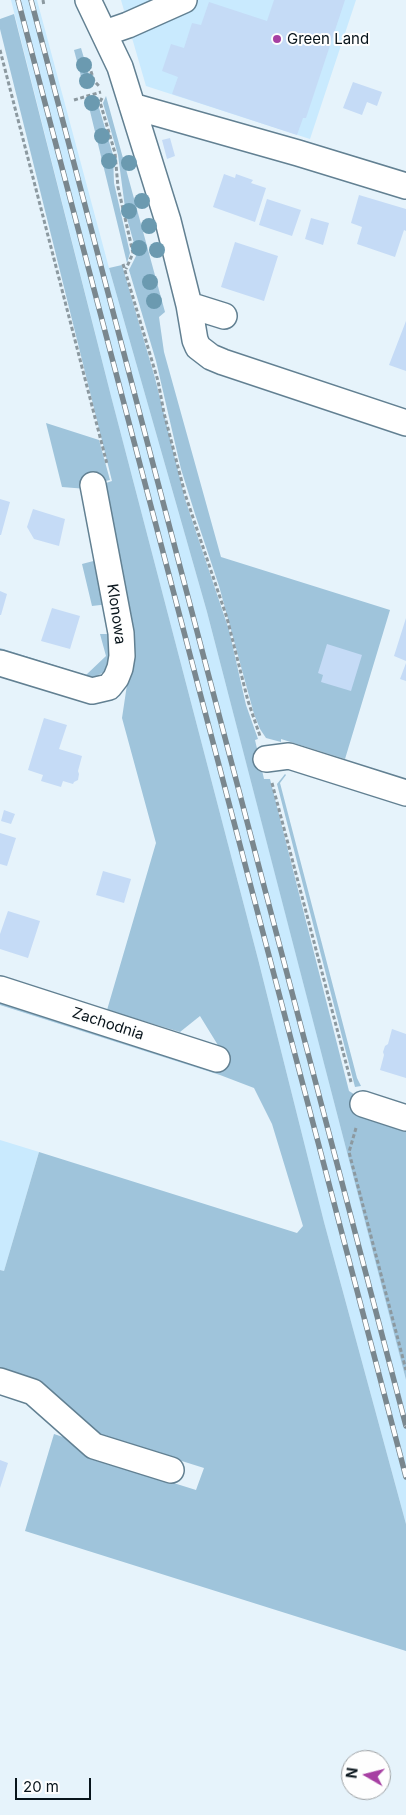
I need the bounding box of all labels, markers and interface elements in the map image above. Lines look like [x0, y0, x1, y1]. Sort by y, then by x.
place label: Green Land [287, 30, 369, 48]
marker: Green Land [271, 33, 283, 45]
street label: Klonowa [103, 583, 129, 645]
street label: Zachodnia [70, 1004, 146, 1044]
north arrow [341, 1750, 391, 1800]
text: N [342, 1767, 361, 1779]
scale bar [18, 1768, 94, 1800]
text: 20 m [23, 1777, 59, 1796]

